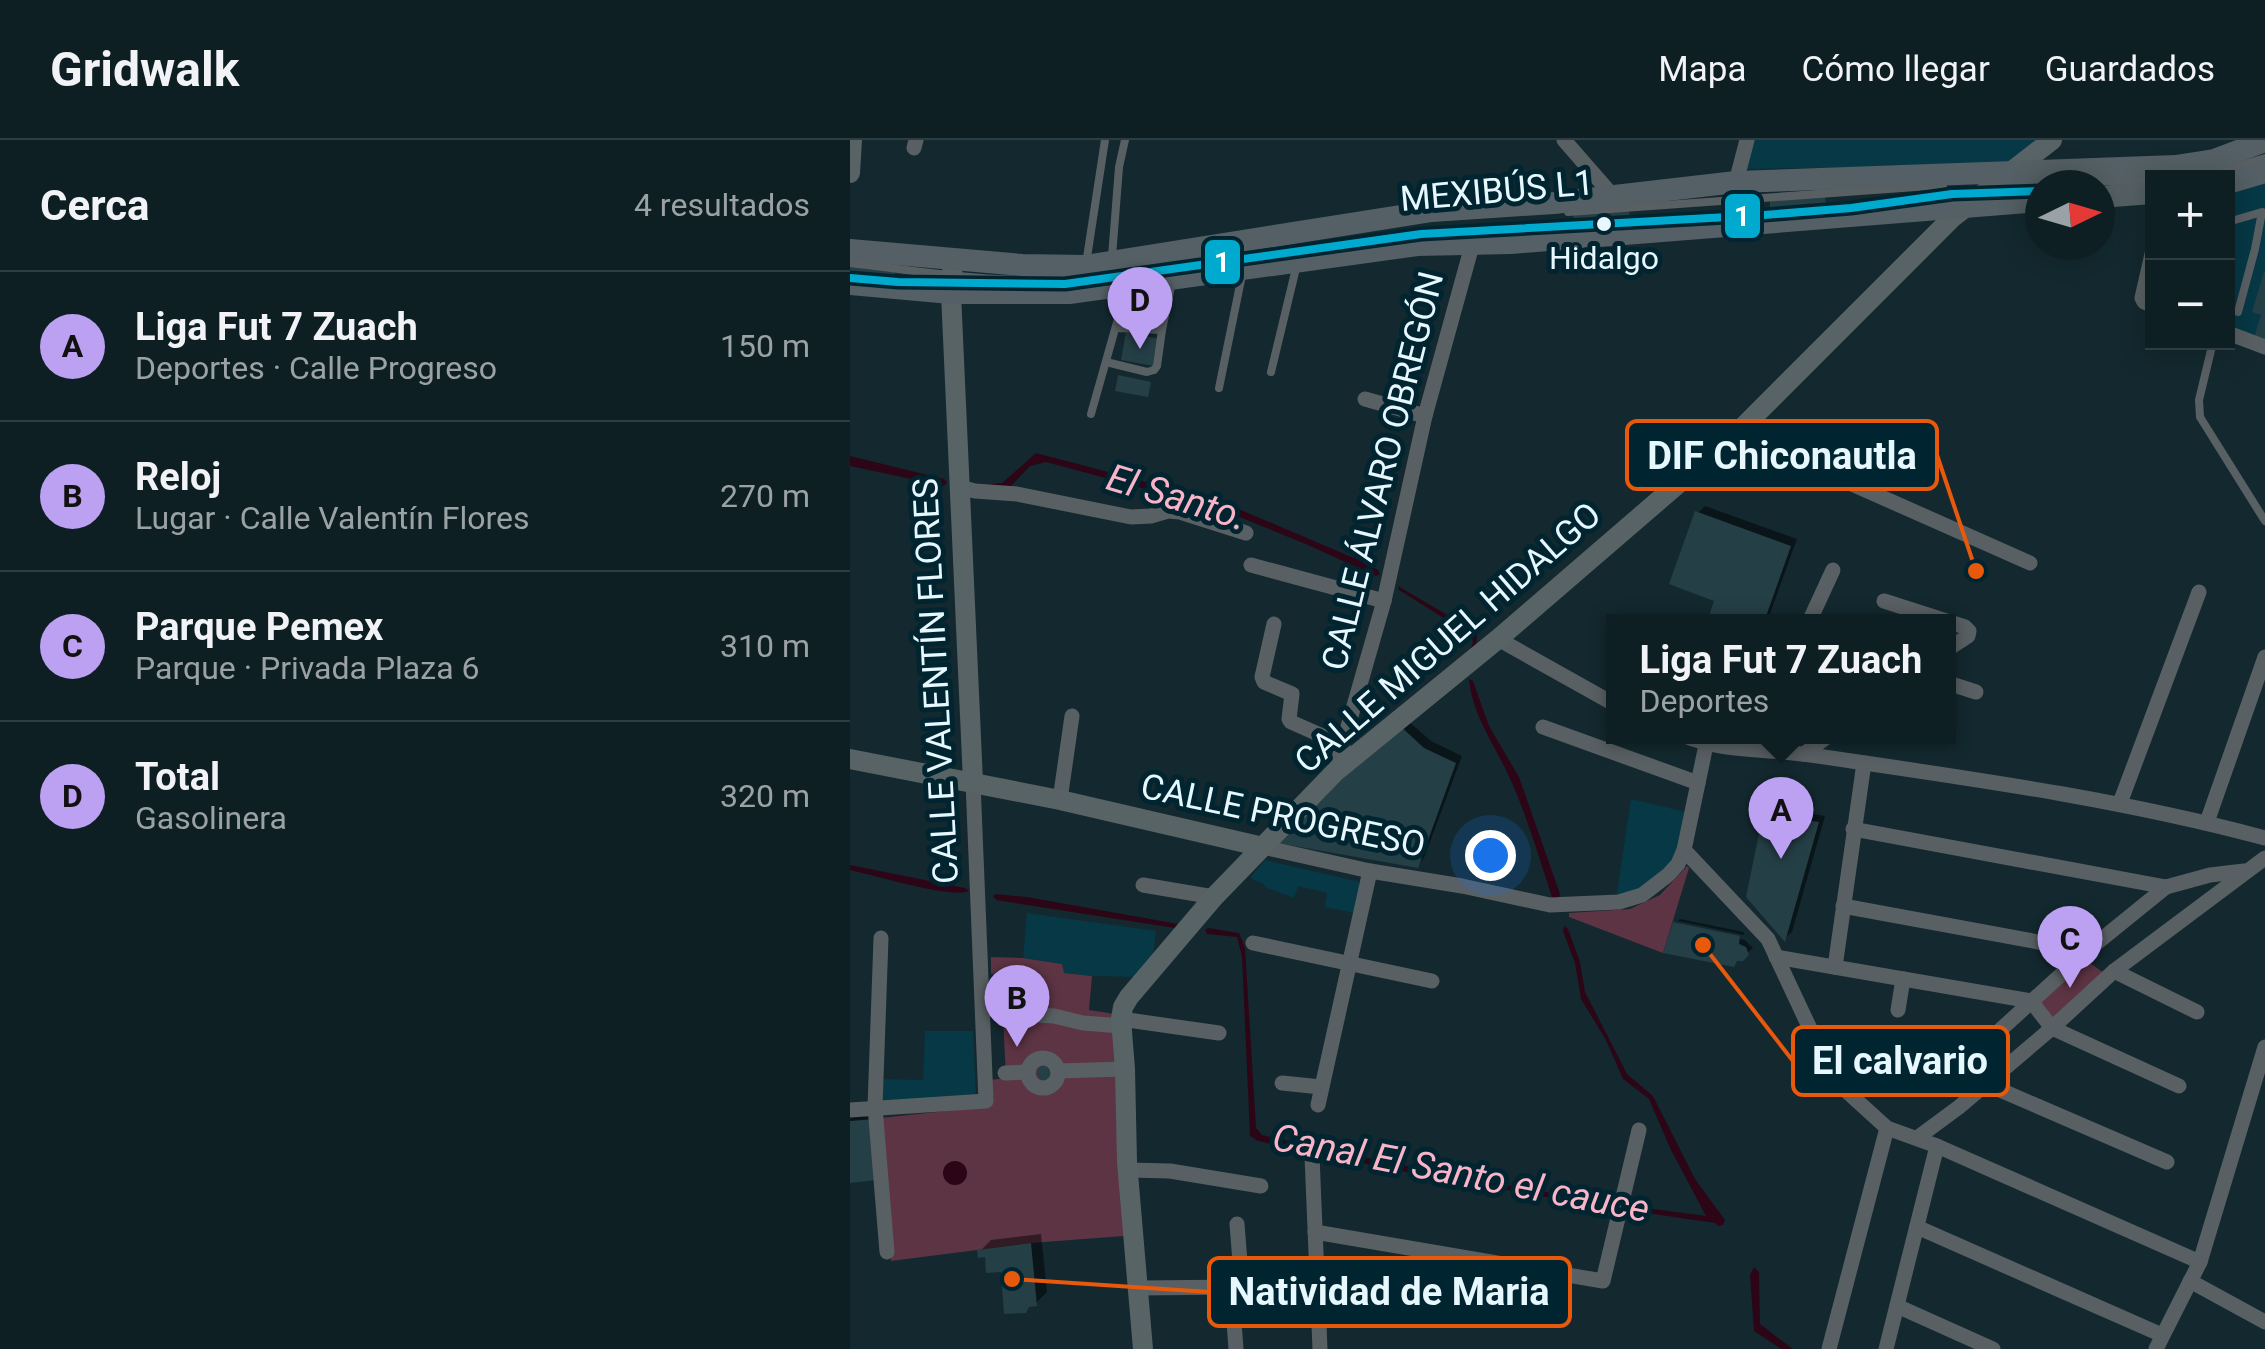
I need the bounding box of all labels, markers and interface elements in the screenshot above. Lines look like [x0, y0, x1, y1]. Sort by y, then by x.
text: Gridwalk [50, 41, 239, 98]
text: Mapa [1658, 49, 1747, 90]
text: Cómo llegar [1802, 49, 1990, 90]
text: Guardados [2045, 49, 2215, 90]
street label: MEXIBÚS L1 [1398, 162, 1596, 220]
north arrow [2025, 170, 2115, 260]
map controls [2145, 170, 2235, 350]
button: + [2145, 170, 2235, 260]
text: Cerca [40, 181, 150, 230]
text: 4 resultados [634, 186, 810, 224]
line badge: 1 [1723, 192, 1762, 240]
text: 1 [1734, 200, 1750, 233]
marker: Hidalgo [1594, 214, 1614, 234]
line badge: 1 [1203, 238, 1242, 286]
place label: Hidalgo [1549, 239, 1659, 277]
text: 1 [1214, 246, 1230, 279]
button: − [2145, 260, 2235, 350]
pin: D [1108, 266, 1172, 349]
street label: CALLE ÁLVARO OBREGÓN [1314, 268, 1452, 674]
text: Liga Fut 7 Zuach [135, 305, 418, 349]
text: A [62, 327, 83, 365]
text: 150 m [720, 327, 810, 365]
text: Deportes · Calle Progreso [135, 349, 497, 387]
callout: DIF Chiconautla [1627, 421, 1937, 489]
text: DIF Chiconautla [1647, 434, 1917, 478]
text: Reloj [135, 455, 221, 499]
water label: El Santo. [1102, 455, 1252, 539]
text: B [62, 477, 83, 515]
text: 270 m [720, 477, 810, 515]
street label: CALLE VALENTÍN FLORES [905, 477, 967, 885]
street label: CALLE MIGUEL HIDALGO [1287, 494, 1609, 782]
text: Lugar · Calle Valentín Flores [135, 499, 530, 537]
text: Parque Pemex [135, 605, 383, 649]
popup [1606, 614, 1956, 744]
text: C [62, 627, 83, 665]
text: 310 m [720, 627, 810, 665]
text: Liga Fut 7 Zuach [1640, 638, 1922, 682]
text: Parque · Privada Plaza 6 [135, 649, 479, 687]
text: Deportes [1640, 682, 1769, 720]
text: Total [135, 755, 220, 799]
street label: CALLE PROGRESO [1137, 766, 1429, 866]
pin: A [1748, 776, 1814, 859]
text: D [62, 777, 83, 815]
text: 320 m [720, 777, 810, 815]
text: Gasolinera [135, 799, 287, 837]
your location [1465, 830, 1516, 881]
pin: C [2038, 906, 2102, 988]
pin: B [984, 964, 1050, 1047]
callout: El calvario [1793, 1027, 2008, 1095]
text: El calvario [1812, 1039, 1988, 1083]
water label: Canal El Santo el cauce [1269, 1115, 1653, 1231]
callout: Natividad de Maria [1209, 1258, 1570, 1326]
text: Natividad de Maria [1228, 1270, 1550, 1314]

